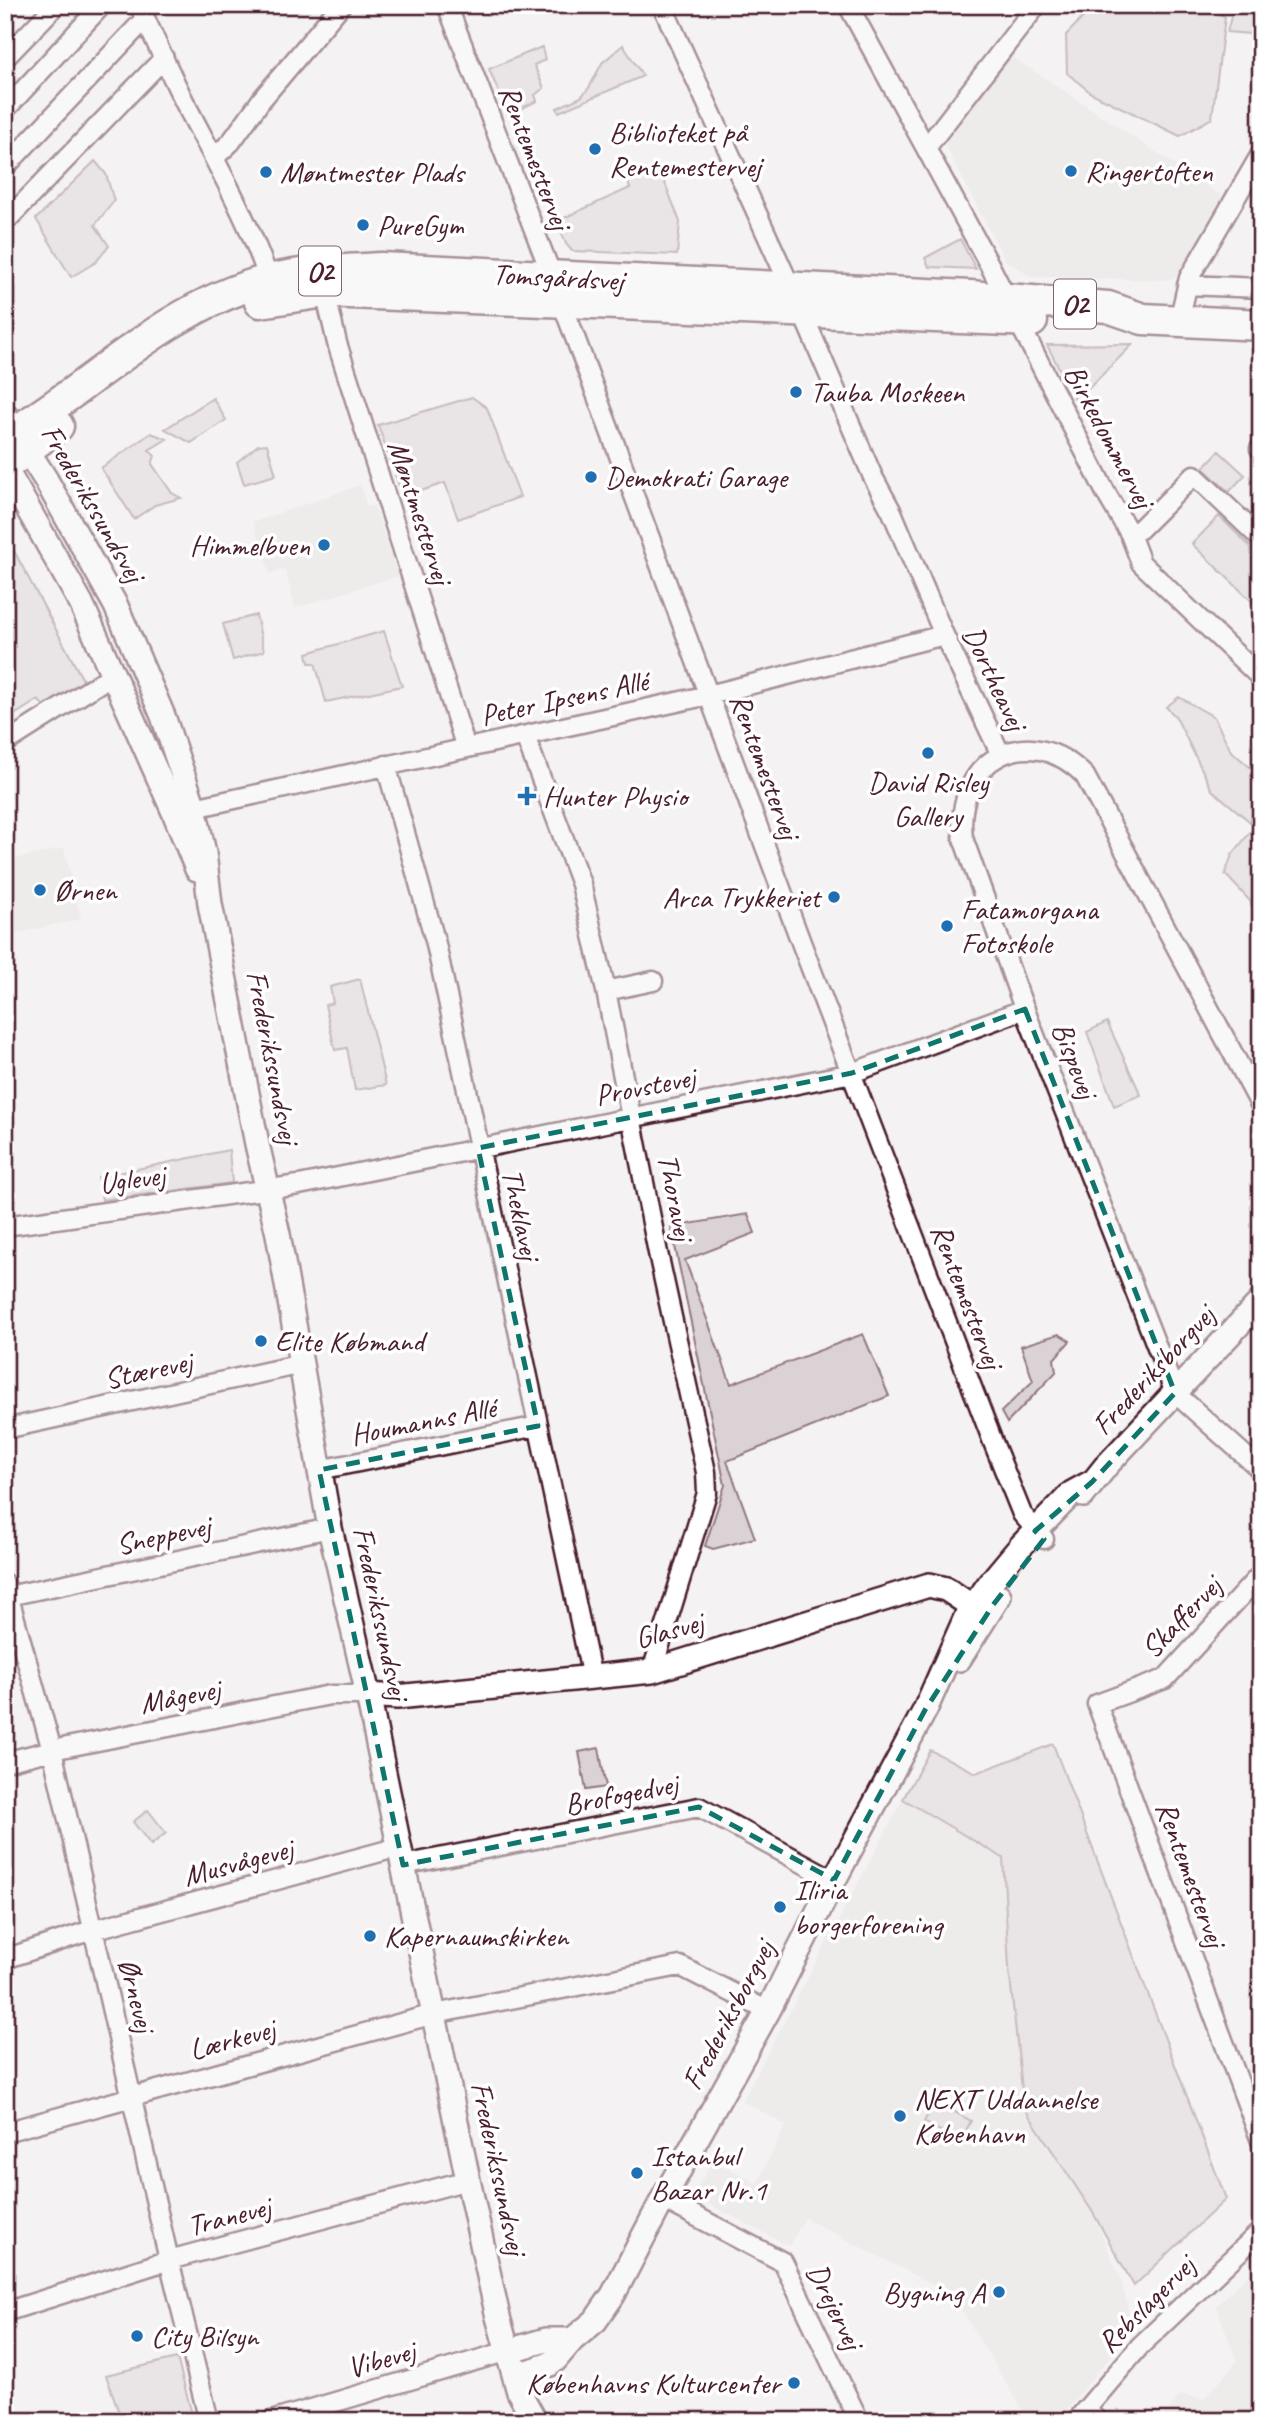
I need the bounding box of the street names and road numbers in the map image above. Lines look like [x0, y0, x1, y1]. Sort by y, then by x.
street label: Rentemestervej [490, 79, 581, 238]
road number: O2 [299, 246, 341, 296]
street label: Tomsgårdsvej [492, 255, 628, 300]
road number: O2 [1054, 280, 1096, 328]
street label: Birkedommervej [1055, 358, 1164, 518]
street label: Frederikssundsvej [33, 417, 155, 592]
street label: Møntmestervej [379, 435, 462, 592]
street label: Dortheavej [954, 620, 1037, 740]
street label: Peter Ipsens Allé [477, 661, 655, 734]
street label: Rentemestervej [721, 688, 810, 847]
street label: Frederikssundsvej [238, 967, 309, 1151]
street label: Bispevej [1043, 1016, 1108, 1106]
street label: Provstevej [592, 1057, 701, 1114]
street label: Thoravej [649, 1150, 704, 1246]
street label: Uglevej [97, 1155, 170, 1202]
street label: Theklavej [493, 1165, 550, 1267]
street label: Rentemestervej [922, 1218, 1013, 1377]
street label: Frederiksborgvej [1083, 1295, 1225, 1443]
street label: Stærevej [101, 1342, 198, 1398]
street label: Houmanns Allé [347, 1388, 503, 1454]
street label: Sneppevej [112, 1506, 217, 1564]
street label: Frederikssundsvej [344, 1523, 419, 1707]
street label: Skaffervej [1132, 1566, 1231, 1666]
street label: Glasvej [631, 1602, 710, 1657]
street label: Mågevej [137, 1669, 226, 1722]
street label: Brofogedvej [561, 1764, 684, 1824]
street label: Rentemestervej [1147, 1796, 1236, 1955]
street label: Musvågevej [179, 1828, 300, 1895]
street label: Frederiksborgvej [673, 1931, 785, 2096]
street label: Ørnevej [110, 1954, 165, 2039]
street label: Lærkevej [185, 2009, 282, 2069]
street label: Frederikssundsvej [462, 2078, 537, 2262]
street label: Tranevej [184, 2187, 277, 2245]
street label: Rebslagervej [1089, 2245, 1205, 2361]
street label: Drejervej [798, 2257, 874, 2359]
street label: Vibevej [343, 2330, 422, 2387]

